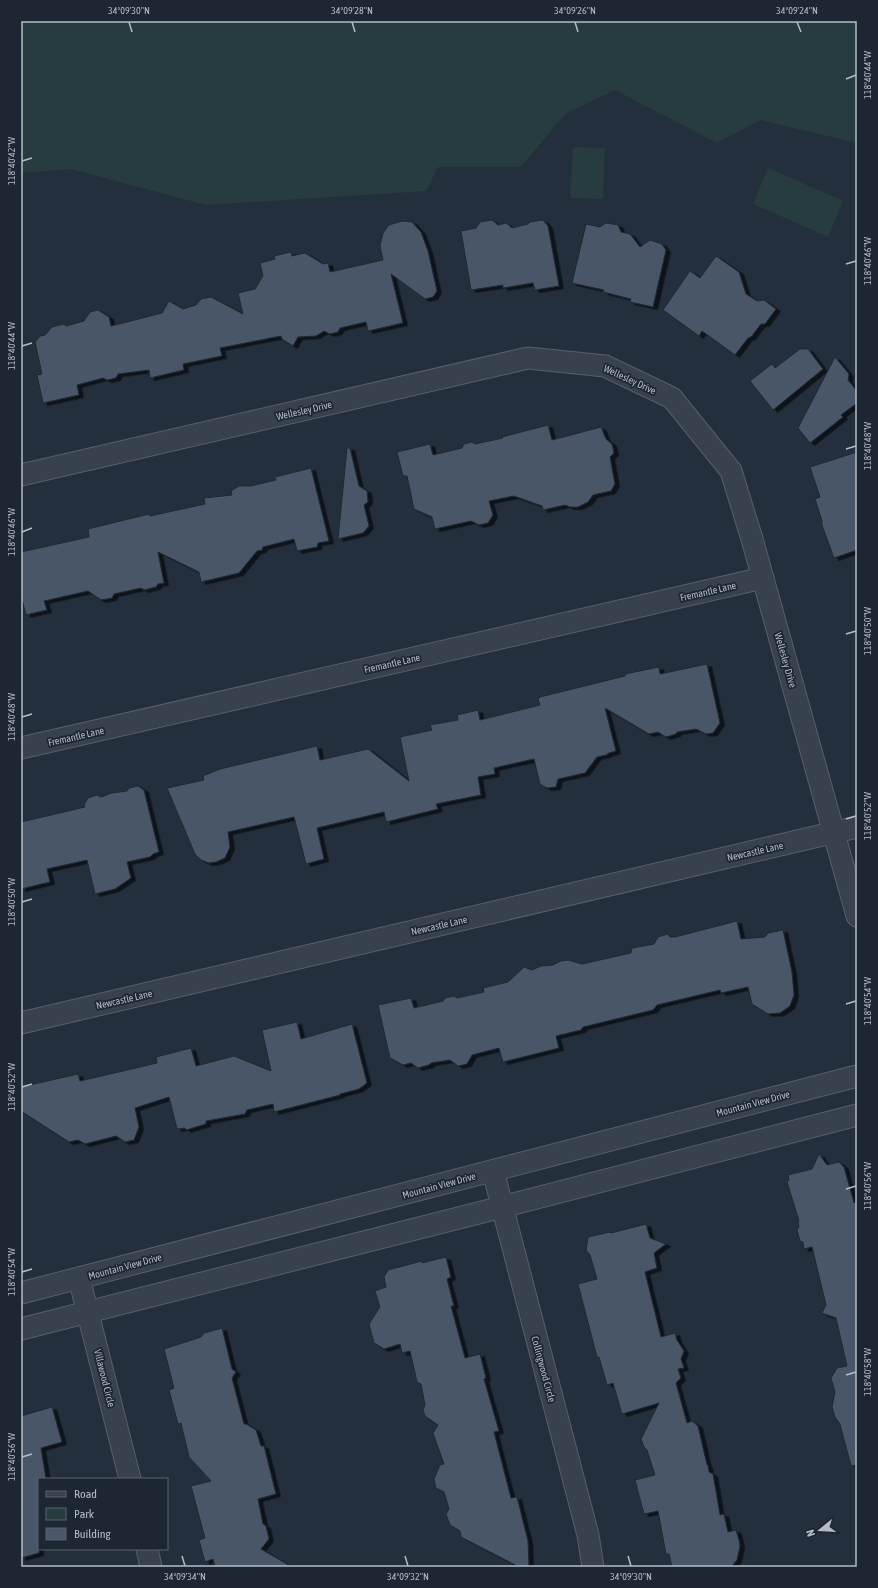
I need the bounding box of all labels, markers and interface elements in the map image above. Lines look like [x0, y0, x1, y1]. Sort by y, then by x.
text: 34°09'30"N [108, 5, 150, 16]
text: 34°09'28"N [331, 5, 373, 16]
text: 34°09'26"N [554, 5, 596, 16]
text: 34°09'24"N [776, 5, 818, 16]
text: 118°40'44"W [862, 50, 873, 99]
text: 118°40'42"W [6, 136, 17, 185]
text: 118°40'46"W [862, 236, 873, 285]
text: 118°40'44"W [6, 321, 17, 370]
street label: Wellesley Drive [602, 362, 658, 397]
street label: Wellesley Drive [275, 399, 333, 422]
text: 118°40'48"W [862, 421, 873, 470]
text: 118°40'46"W [6, 507, 17, 556]
street label: Fremantle Lane [679, 580, 738, 603]
text: 118°40'50"W [862, 606, 873, 655]
street label: Wellesley Drive [772, 631, 799, 689]
street label: Fremantle Lane [363, 652, 422, 675]
text: 118°40'48"W [6, 692, 17, 741]
street label: Fremantle Lane [47, 725, 106, 748]
text: 118°40'52"W [862, 791, 873, 840]
street label: Newcastle Lane [726, 840, 785, 863]
text: 118°40'50"W [6, 877, 17, 926]
street label: Newcastle Lane [410, 914, 469, 937]
text: 118°40'54"W [862, 976, 873, 1025]
street label: Newcastle Lane [95, 988, 154, 1011]
text: 118°40'52"W [6, 1062, 17, 1111]
street label: Mountain View Drive [715, 1088, 791, 1119]
text: 118°40'56"W [862, 1161, 873, 1210]
street label: Mountain View Drive [401, 1170, 477, 1201]
text: 118°40'54"W [6, 1247, 17, 1296]
street label: Mountain View Drive [87, 1251, 163, 1282]
street label: Collingwood Circle [529, 1335, 558, 1404]
text: 118°40'58"W [862, 1347, 873, 1396]
street label: Villawood Circle [92, 1348, 117, 1409]
text: 118°40'56"W [6, 1432, 17, 1481]
legend [38, 1478, 168, 1550]
text: Road [74, 1487, 97, 1501]
text: Park [74, 1507, 95, 1521]
north arrow [800, 1510, 840, 1550]
text: Building [74, 1527, 112, 1541]
text: N [804, 1528, 817, 1538]
text: 34°09'34"N [164, 1571, 206, 1582]
text: 34°09'32"N [387, 1571, 429, 1582]
text: 34°09'30"N [610, 1571, 652, 1582]

